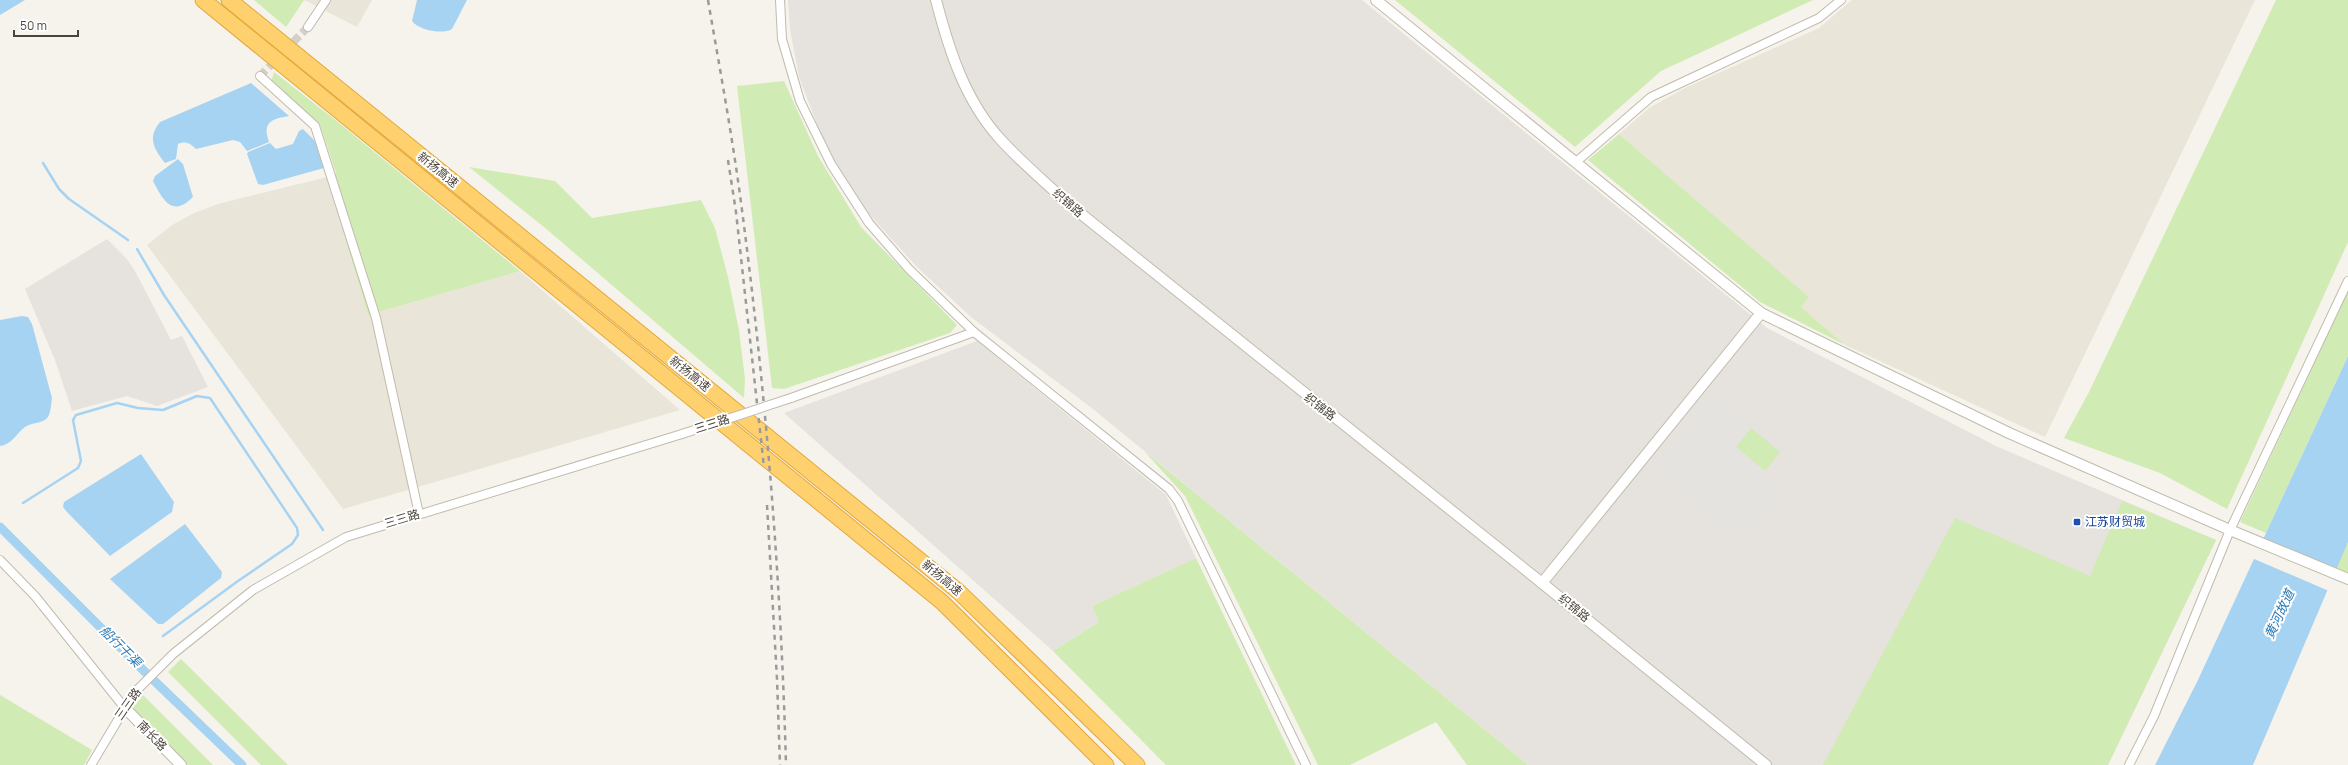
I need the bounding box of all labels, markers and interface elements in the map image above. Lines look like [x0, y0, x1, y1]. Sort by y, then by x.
scale bar [14, 12, 78, 38]
text: 50 m [20, 17, 47, 34]
street label: 新扬高速 [414, 148, 462, 191]
street label: 织锦路 [1049, 184, 1087, 221]
street label: 新扬高速 [666, 352, 714, 395]
street label: 织锦路 [1301, 389, 1340, 424]
street label: 三三路 [692, 410, 732, 437]
street label: 三三路 [382, 505, 422, 532]
place label: 江苏财贸城 [2085, 513, 2145, 530]
marker: 江苏财贸城 [2072, 517, 2082, 527]
street label: 新扬高速 [918, 556, 966, 600]
water label: 黄河故道 [2260, 585, 2299, 641]
street label: 织锦路 [1555, 590, 1594, 626]
water label: 船行干渠 [96, 621, 147, 672]
street label: 三三路 [110, 684, 145, 723]
street label: 南长路 [134, 717, 171, 755]

